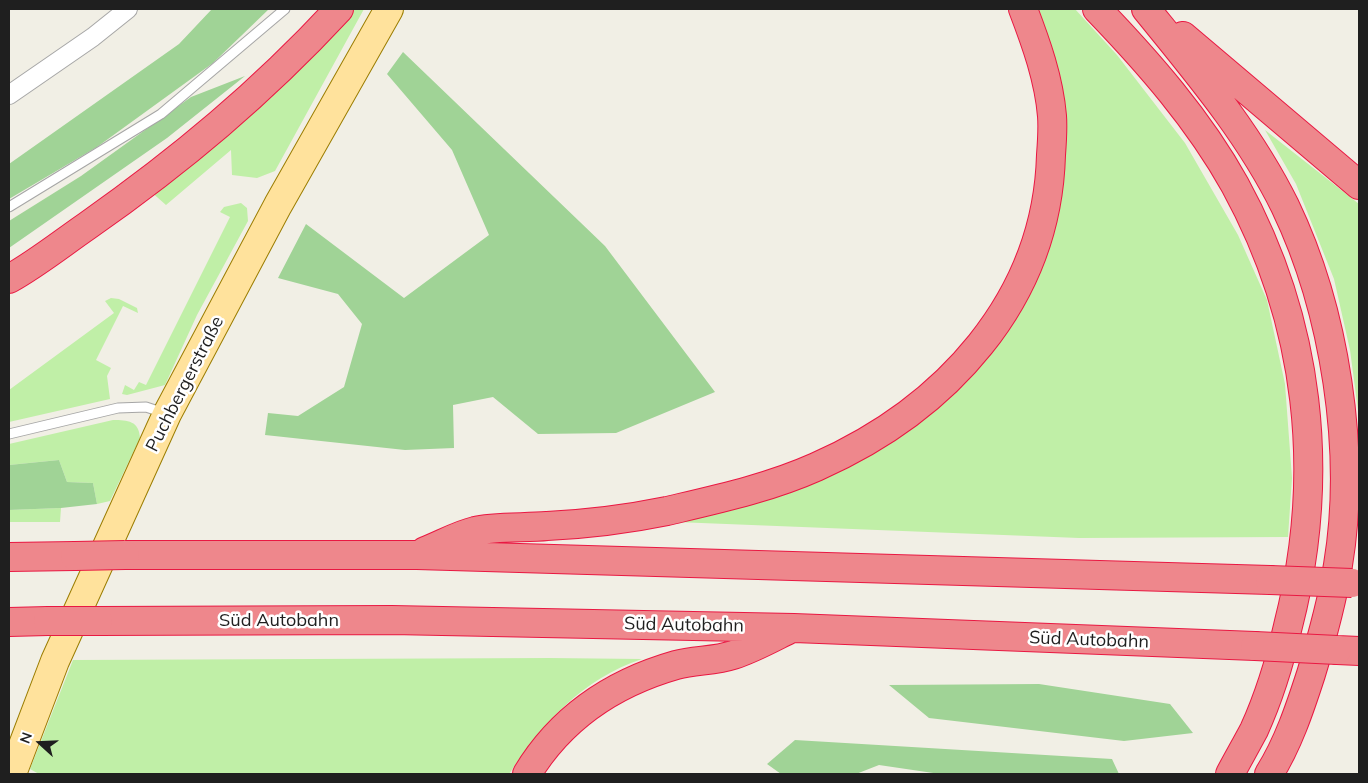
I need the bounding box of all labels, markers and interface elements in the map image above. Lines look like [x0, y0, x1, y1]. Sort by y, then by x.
street label: Puchbergerstraße [142, 313, 228, 455]
street label: Süd Autobahn [219, 610, 339, 632]
street label: Süd Autobahn [624, 613, 744, 637]
street label: Süd Autobahn [1029, 627, 1149, 653]
north arrow [15, 718, 65, 768]
text: N [16, 730, 36, 746]

